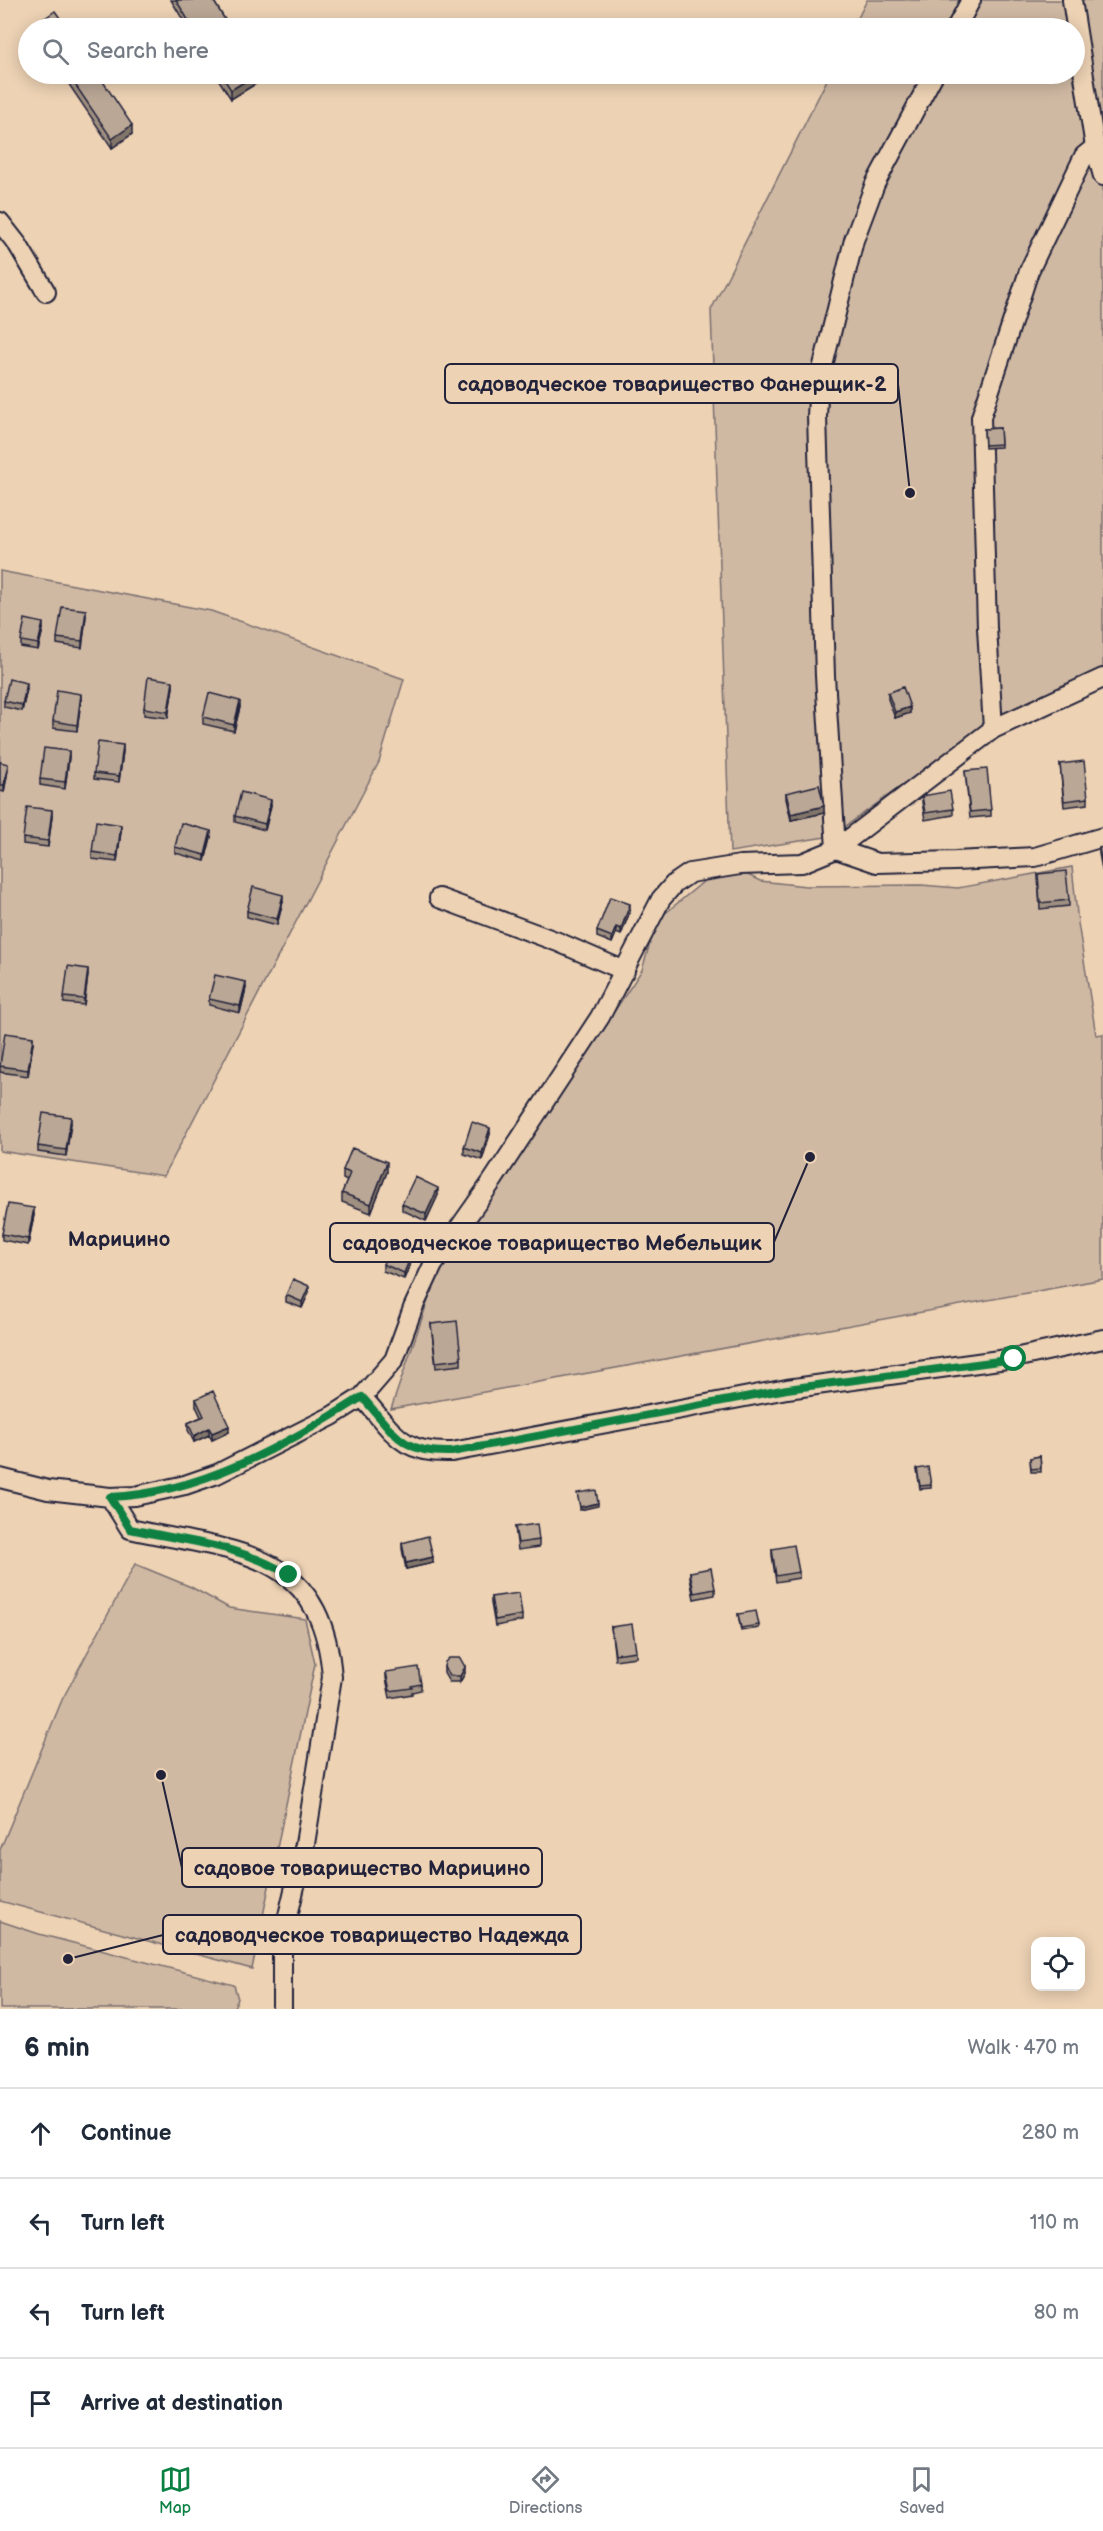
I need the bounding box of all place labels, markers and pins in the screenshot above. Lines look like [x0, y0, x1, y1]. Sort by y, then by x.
callout: садоводческое товарищество Фанерщик-2 [445, 364, 898, 403]
callout: садоводческое товарищество Мебельщик [330, 1223, 774, 1262]
callout: садовое товарищество Марицино [182, 1848, 542, 1887]
callout: садоводческое товарищество Надежда [163, 1915, 581, 1954]

